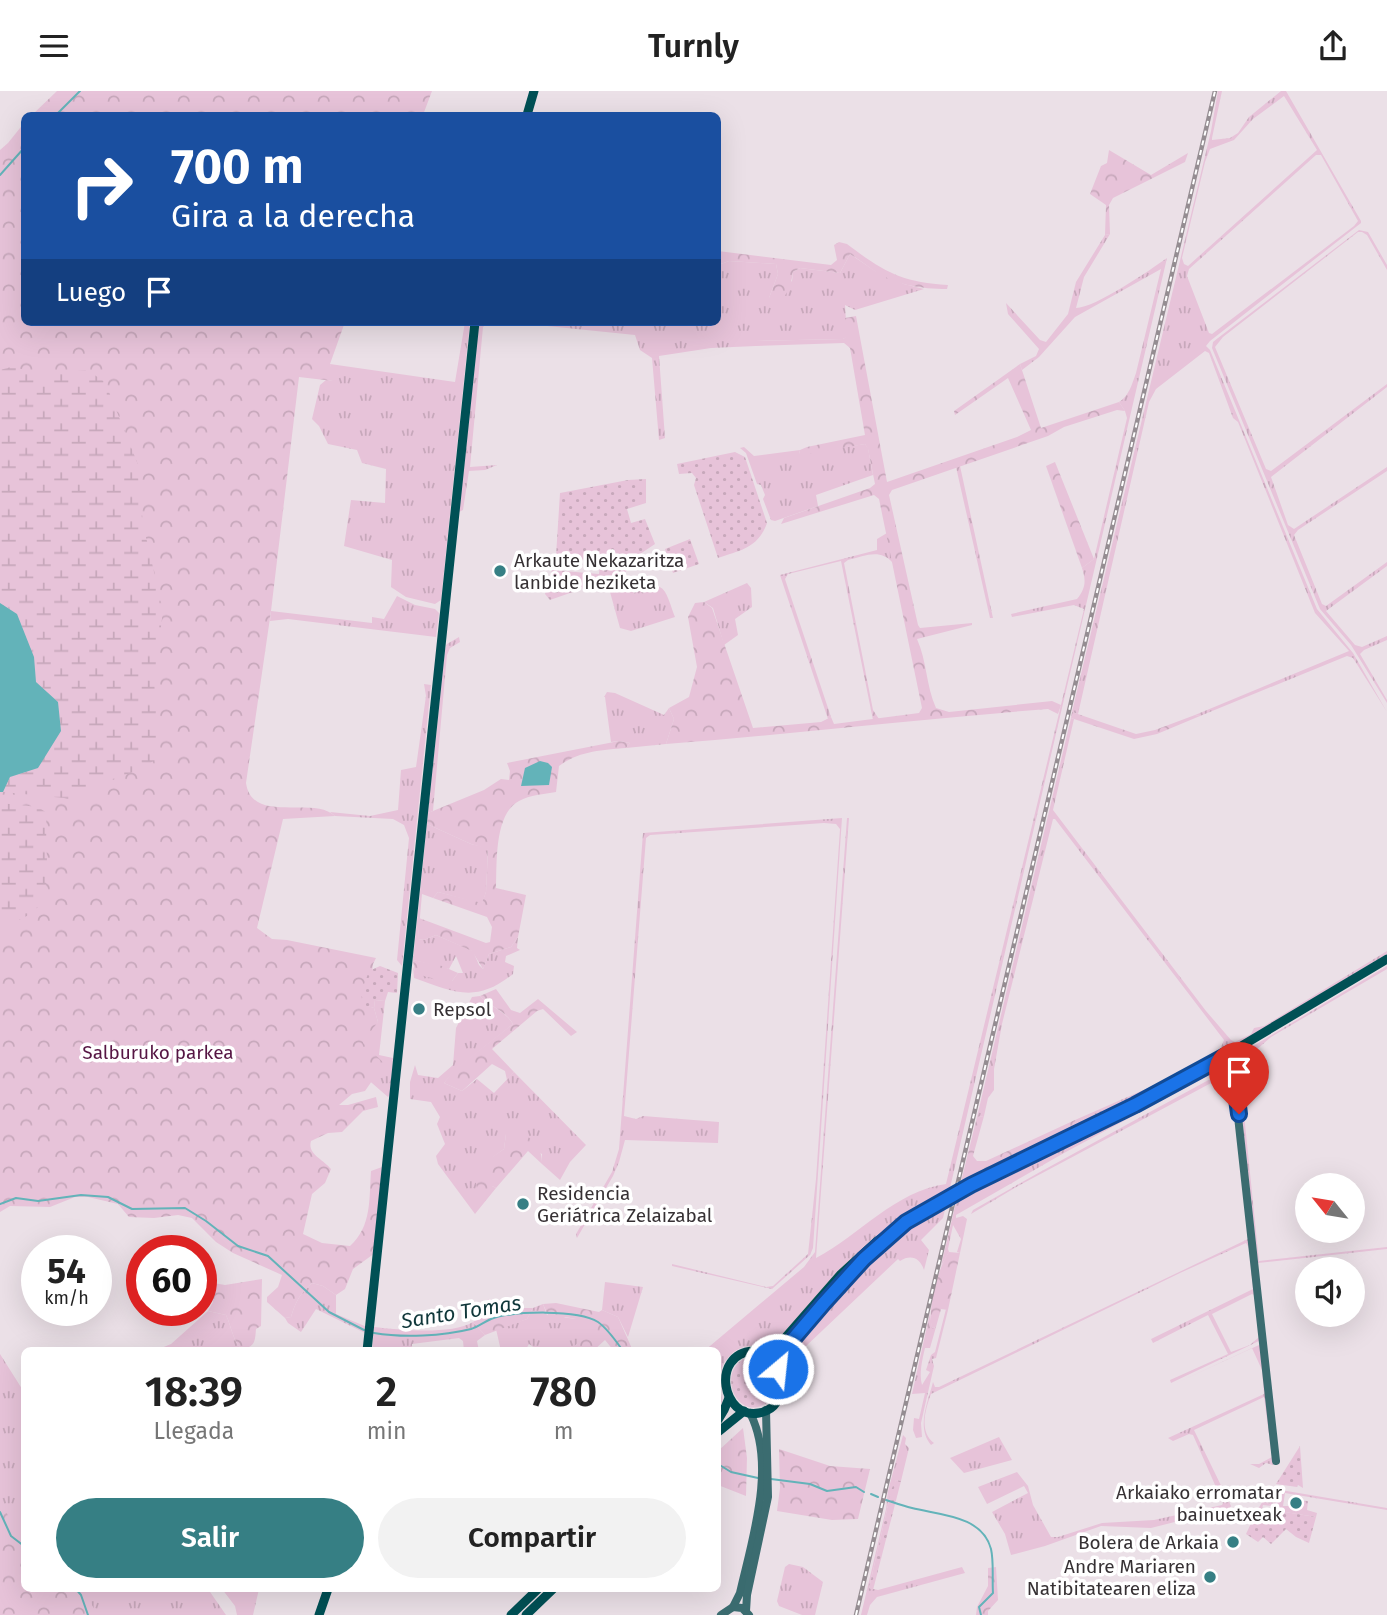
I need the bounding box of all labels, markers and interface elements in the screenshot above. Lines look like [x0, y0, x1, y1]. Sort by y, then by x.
icon: menu [35, 27, 73, 65]
text: Turnly [648, 27, 739, 65]
icon: share [1314, 27, 1352, 65]
text: 700 m [171, 137, 304, 196]
icon: right [56, 140, 147, 231]
text: Gira a la derecha [171, 197, 415, 235]
icon: arrive [140, 273, 178, 311]
text: Luego [56, 277, 126, 308]
place label: Arkaute Nekazaritza lanbide heziketa [514, 549, 684, 594]
marker: Arkaute Nekazaritza lanbide heziketa [492, 563, 508, 579]
place label: Repsol [433, 998, 492, 1021]
marker: Repsol [411, 1001, 427, 1017]
park label: Salburuko parkea [82, 1041, 234, 1064]
pin [1209, 1042, 1269, 1114]
icon: arrive [1220, 1053, 1258, 1091]
north arrow [1295, 1173, 1365, 1243]
map controls [1295, 1173, 1365, 1327]
place label: Residencia Geriátrica Zelaizabal [537, 1182, 713, 1227]
marker: Residencia Geriátrica Zelaizabal [515, 1196, 531, 1212]
speed limit sign: 60 [126, 1235, 217, 1326]
text: 54 [47, 1250, 86, 1292]
button: sound [1295, 1257, 1365, 1327]
text: km/h [44, 1287, 89, 1309]
water label: Santo Tomas [398, 1290, 523, 1334]
position arrow [741, 1332, 815, 1406]
text: 18:39 [145, 1367, 243, 1417]
text: 2 [376, 1367, 397, 1417]
text: 780 [530, 1367, 597, 1417]
text: Llegada [154, 1417, 234, 1445]
text: min [367, 1417, 406, 1445]
text: m [554, 1417, 574, 1445]
place label: Arkaiako erromatar bainuetxeak [1116, 1481, 1283, 1526]
marker: Arkaiako erromatar bainuetxeak [1288, 1495, 1304, 1511]
button: Salir [56, 1498, 364, 1578]
button: Compartir [378, 1498, 686, 1578]
place label: Bolera de Arkaia [1078, 1531, 1219, 1554]
marker: Bolera de Arkaia [1225, 1534, 1241, 1550]
place label: Andre Mariaren Natibitatearen eliza [1027, 1555, 1196, 1600]
marker: Andre Mariaren Natibitatearen eliza [1202, 1569, 1218, 1585]

